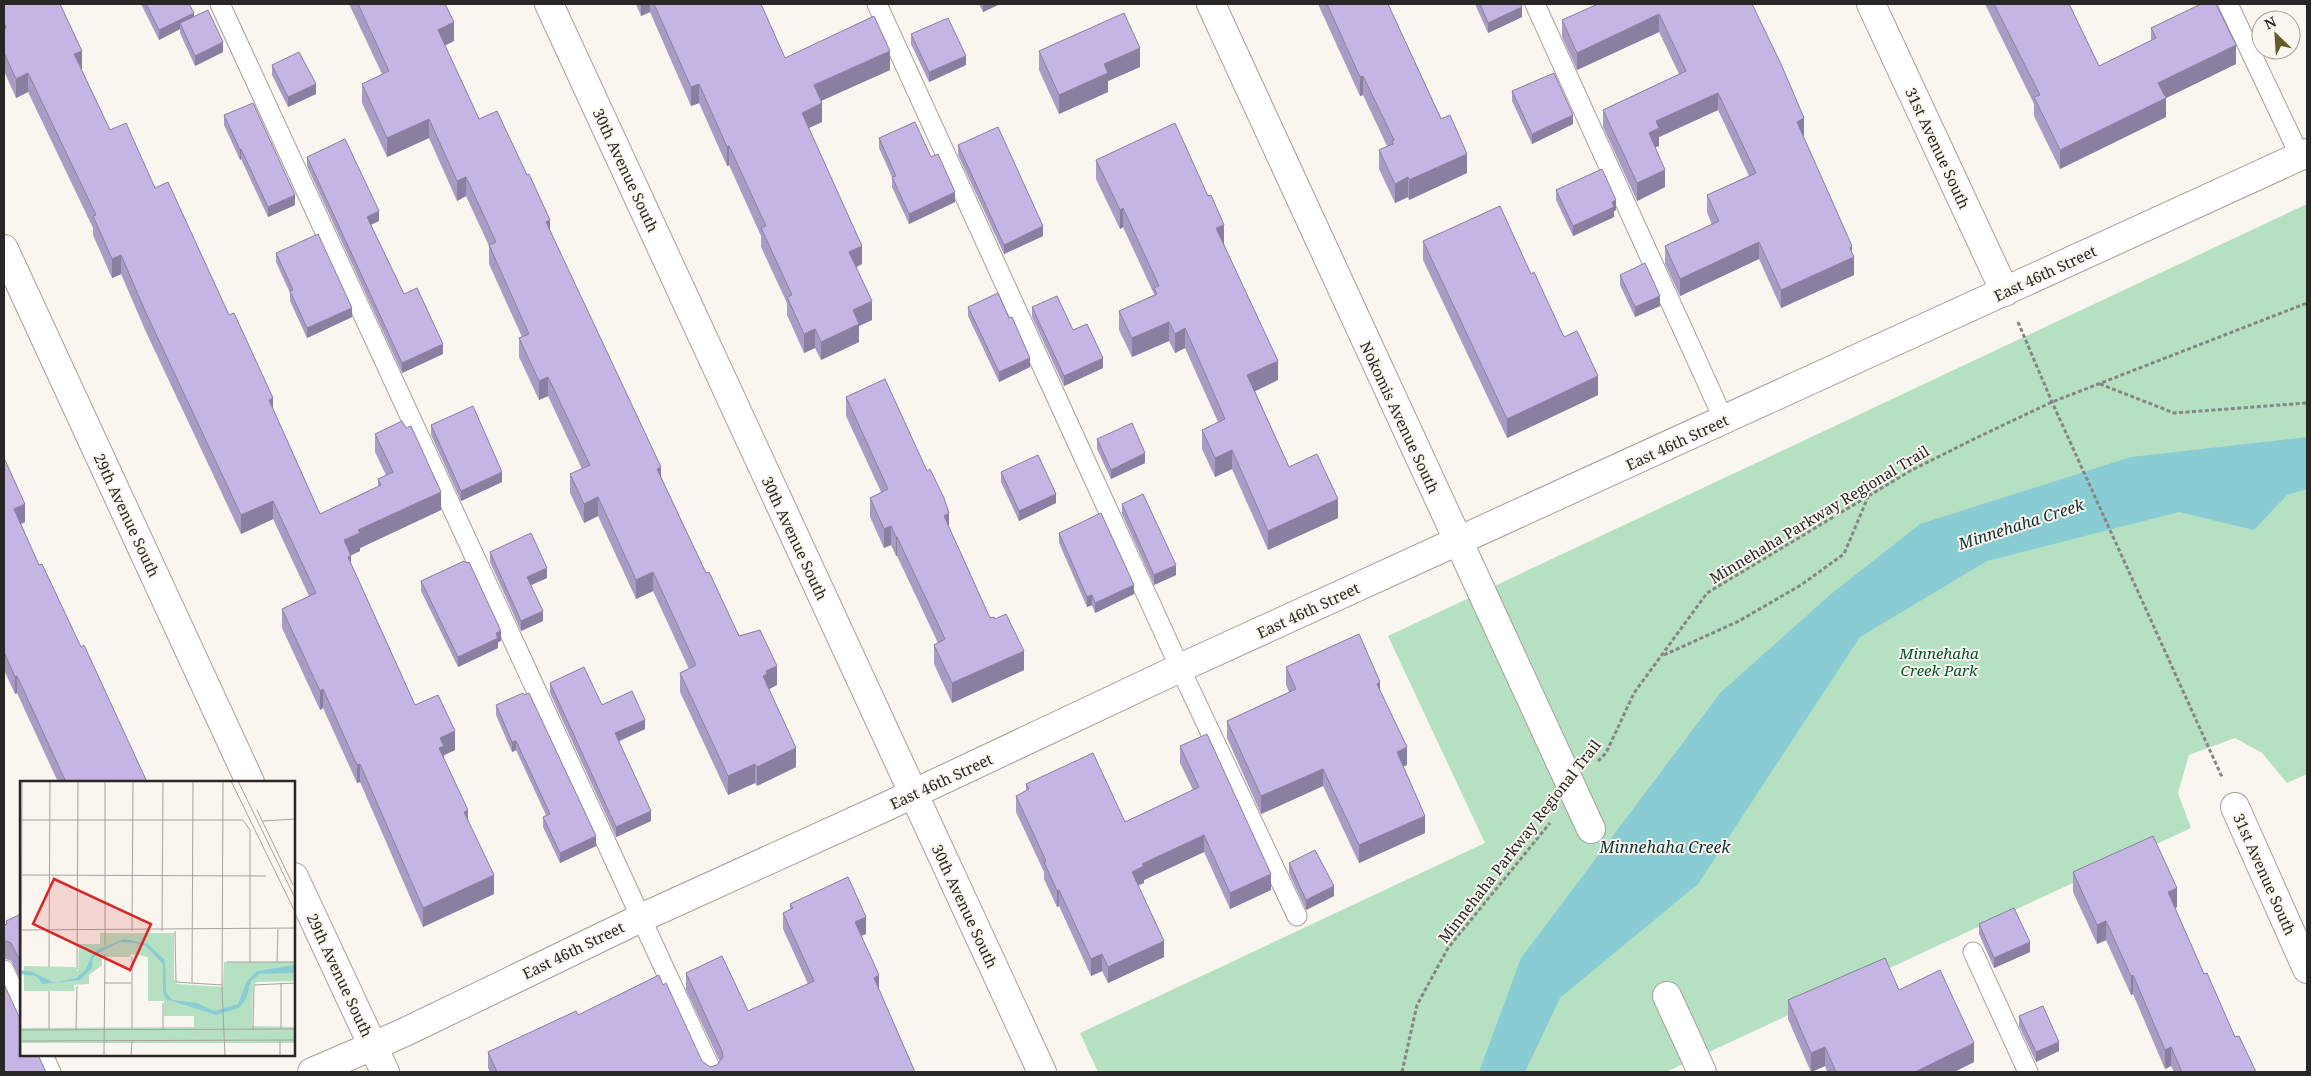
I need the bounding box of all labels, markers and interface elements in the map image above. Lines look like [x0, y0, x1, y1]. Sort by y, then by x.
north arrow [2251, 10, 2301, 60]
text: N [2261, 12, 2279, 34]
street label: 31st Avenue South [1901, 84, 1975, 212]
street label: 30th Avenue South [589, 105, 664, 235]
street label: East 46th Street [1990, 240, 2100, 306]
street label: Nokomis Avenue South [1356, 338, 1444, 497]
street label: East 46th Street [1622, 409, 1732, 475]
street label: Minnehaha Parkway Regional Trail [1706, 440, 1933, 588]
street label: 29th Avenue South [90, 450, 165, 580]
street label: 30th Avenue South [758, 473, 833, 603]
water label: Minnehaha Creek [1954, 493, 2087, 555]
street label: East 46th Street [1253, 577, 1363, 643]
park label: Minnehaha Creek Park [1898, 643, 1979, 680]
street label: Minnehaha Parkway Regional Trail [1433, 735, 1605, 947]
street label: East 46th Street [886, 748, 996, 814]
inset map [20, 781, 295, 1056]
street label: 31st Avenue South [2229, 810, 2301, 939]
water label: Minnehaha Creek [1599, 836, 1731, 858]
street label: 30th Avenue South [928, 841, 1003, 971]
street label: 29th Avenue South [303, 910, 378, 1040]
street label: East 46th Street [519, 917, 627, 983]

